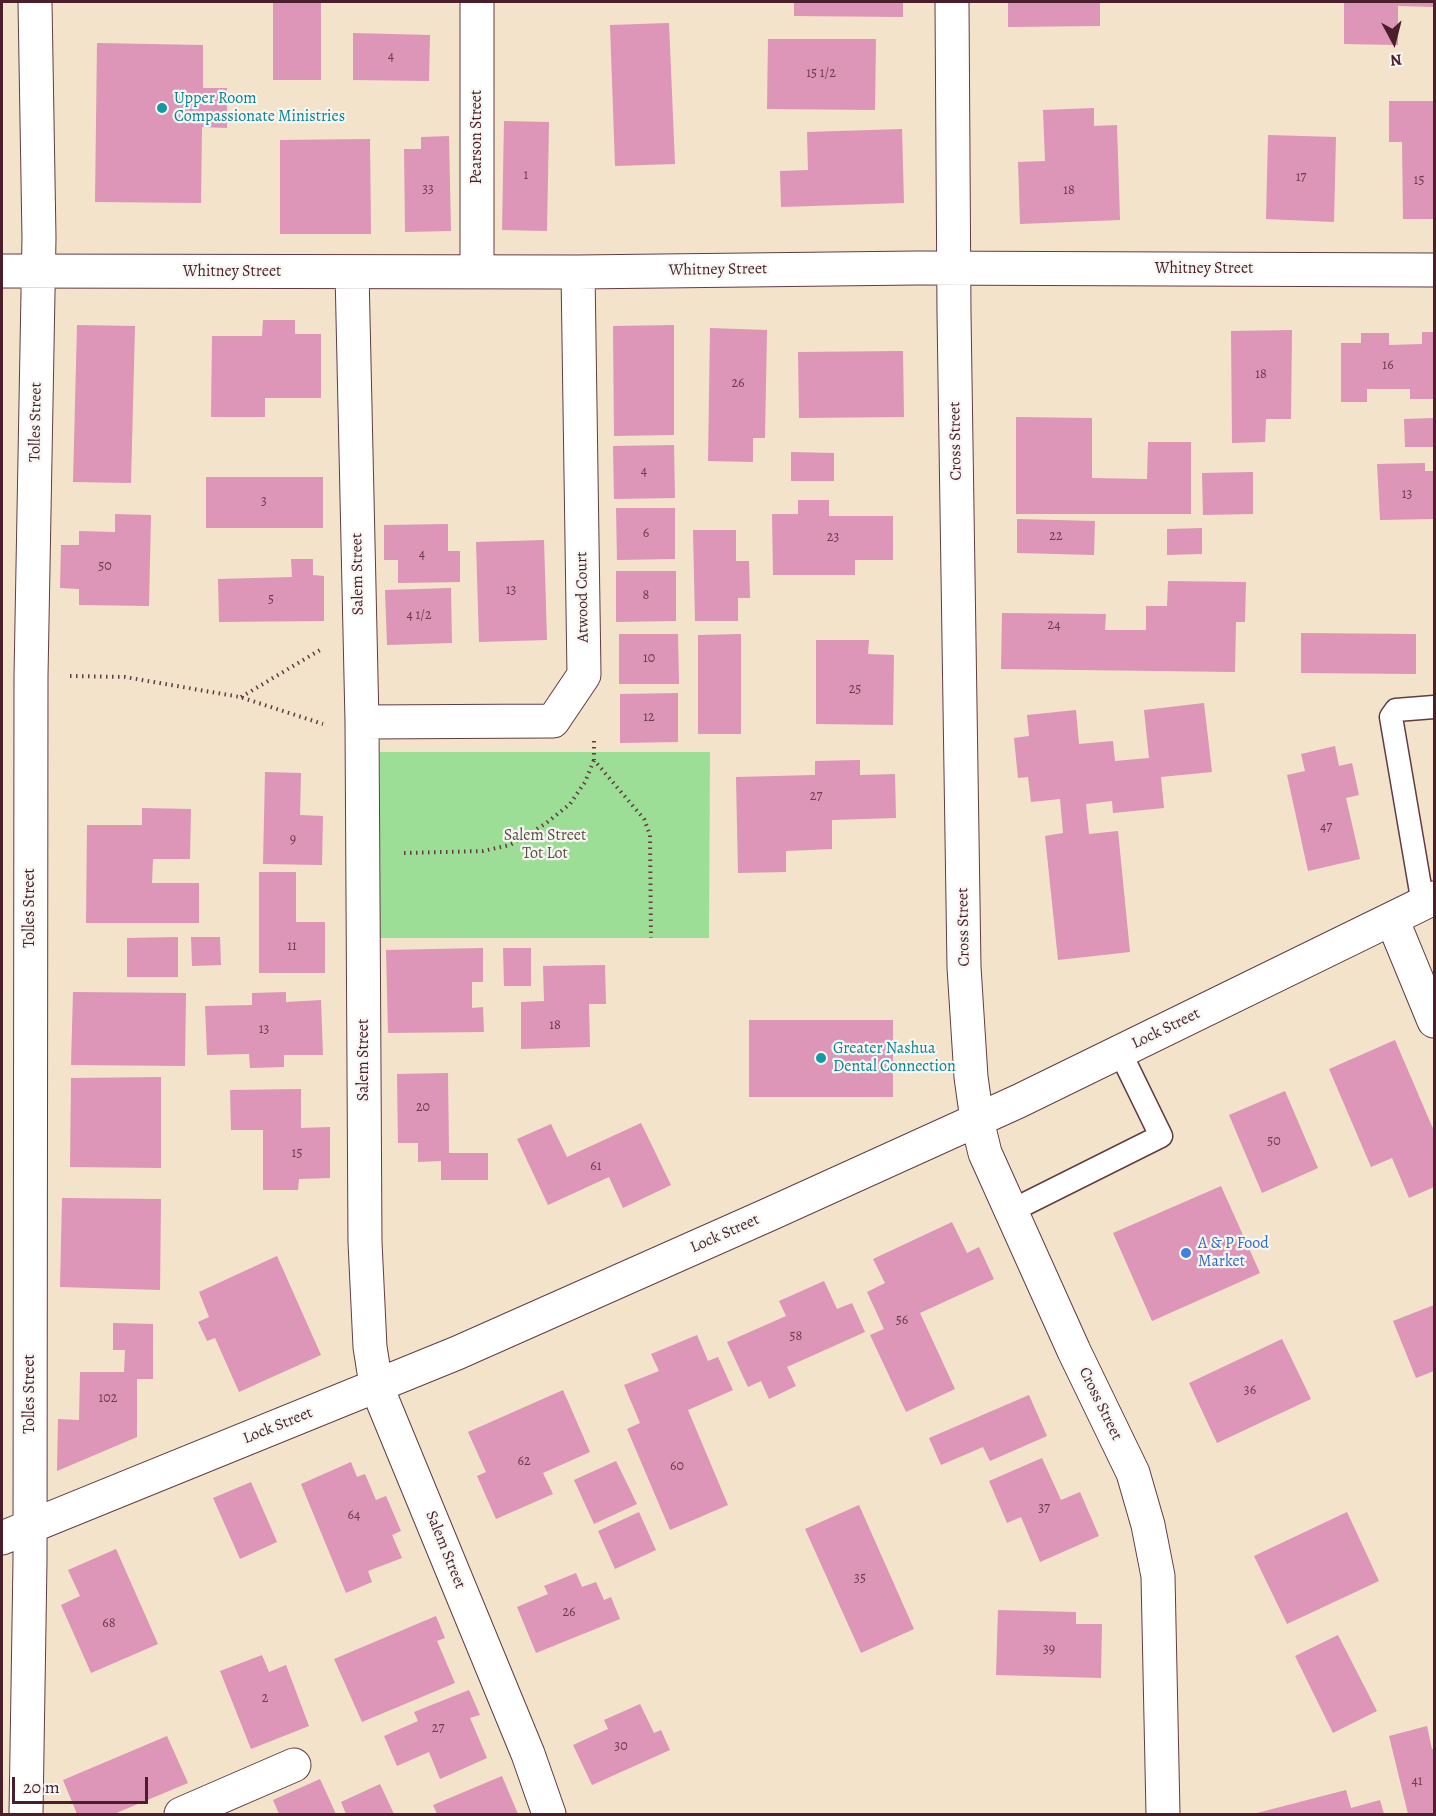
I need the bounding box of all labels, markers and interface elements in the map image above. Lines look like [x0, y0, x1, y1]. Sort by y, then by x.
north arrow [1364, 12, 1424, 72]
text: N [1389, 48, 1403, 71]
house number: 4 [388, 49, 394, 65]
house number: 15 1/2 [806, 66, 836, 82]
place label: Upper Room Compassionate Ministries [174, 89, 345, 127]
street label: Pearson Street [467, 90, 487, 184]
marker: Upper Room Compassionate Ministries [155, 101, 169, 115]
house number: 1 [524, 168, 528, 184]
house number: 17 [1296, 170, 1306, 186]
house number: 15 [1414, 173, 1424, 189]
house number: 33 [422, 182, 434, 198]
house number: 18 [1063, 183, 1075, 199]
street label: Whitney Street [1155, 259, 1253, 279]
street label: Whitney Street [669, 260, 767, 280]
street label: Whitney Street [183, 262, 281, 282]
house number: 16 [1382, 358, 1394, 374]
house number: 18 [1255, 367, 1267, 383]
house number: 26 [731, 376, 745, 392]
street label: Tolles Street [26, 382, 46, 462]
street label: Cross Street [946, 401, 966, 481]
house number: 4 [641, 464, 647, 480]
house number: 13 [1402, 487, 1412, 503]
house number: 3 [261, 494, 267, 510]
house number: 6 [643, 526, 649, 542]
house number: 22 [1049, 529, 1063, 545]
house number: 23 [827, 530, 839, 546]
street label: Salem Street [348, 533, 368, 615]
house number: 4 [419, 547, 425, 563]
street label: Atwood Court [573, 551, 593, 643]
house number: 50 [98, 559, 112, 575]
house number: 13 [506, 583, 516, 599]
house number: 8 [643, 588, 649, 604]
house number: 5 [268, 592, 274, 608]
house number: 4 1/2 [406, 608, 432, 624]
house number: 24 [1048, 618, 1060, 634]
house number: 10 [643, 651, 655, 667]
house number: 25 [849, 682, 861, 698]
house number: 12 [643, 710, 655, 726]
house number: 27 [810, 789, 822, 805]
house number: 47 [1320, 820, 1332, 836]
park label: Salem Street Tot Lot [504, 826, 586, 864]
house number: 9 [290, 832, 296, 848]
street label: Tolles Street [20, 868, 40, 948]
street label: Cross Street [954, 887, 974, 967]
house number: 11 [287, 939, 297, 955]
street label: Lock Street [1129, 1004, 1203, 1054]
house number: 18 [549, 1018, 561, 1034]
street label: Salem Street [354, 1019, 374, 1101]
house number: 13 [259, 1022, 269, 1038]
place label: Greater Nashua Dental Connection [833, 1039, 956, 1077]
marker: Greater Nashua Dental Connection [814, 1051, 828, 1065]
house number: 20 [416, 1100, 430, 1116]
house number: 50 [1267, 1134, 1281, 1150]
house number: 15 [292, 1146, 302, 1162]
house number: 61 [590, 1159, 602, 1175]
street label: Lock Street [688, 1210, 762, 1258]
place label: A & P Food Market [1198, 1234, 1269, 1272]
marker: A & P Food Market [1179, 1246, 1193, 1260]
house number: 56 [896, 1313, 908, 1329]
house number: 58 [790, 1329, 802, 1345]
street label: Tolles Street [20, 1354, 40, 1434]
street label: Cross Street [1074, 1364, 1126, 1444]
house number: 36 [1244, 1383, 1256, 1399]
house number: 102 [99, 1391, 117, 1407]
street label: Lock Street [240, 1403, 316, 1449]
house number: 62 [517, 1454, 531, 1470]
house number: 60 [670, 1459, 684, 1475]
house number: 37 [1038, 1501, 1050, 1517]
house number: 64 [348, 1508, 360, 1524]
street label: Salem Street [421, 1508, 469, 1592]
house number: 35 [854, 1571, 866, 1587]
house number: 26 [562, 1605, 576, 1621]
house number: 68 [102, 1616, 116, 1632]
house number: 39 [1043, 1642, 1055, 1658]
house number: 2 [262, 1691, 268, 1707]
house number: 27 [432, 1721, 444, 1737]
house number: 30 [614, 1739, 628, 1755]
scale bar [15, 1765, 152, 1803]
house number: 41 [1411, 1774, 1423, 1790]
text: 20 m [23, 1775, 60, 1799]

